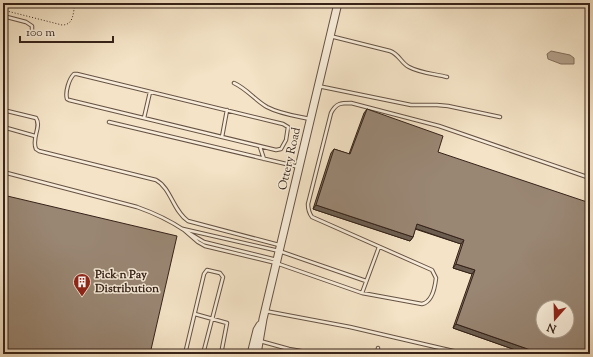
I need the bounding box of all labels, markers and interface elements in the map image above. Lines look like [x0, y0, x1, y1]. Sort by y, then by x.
scale bar [20, 18, 113, 44]
text: 100 m [26, 24, 55, 42]
street label: Ottery Road [274, 126, 306, 192]
place label: Pick n Pay Distribution [94, 266, 160, 298]
building icon: Pick n Pay Distribution [72, 272, 92, 297]
north arrow [535, 299, 575, 339]
text: N [545, 318, 560, 337]

